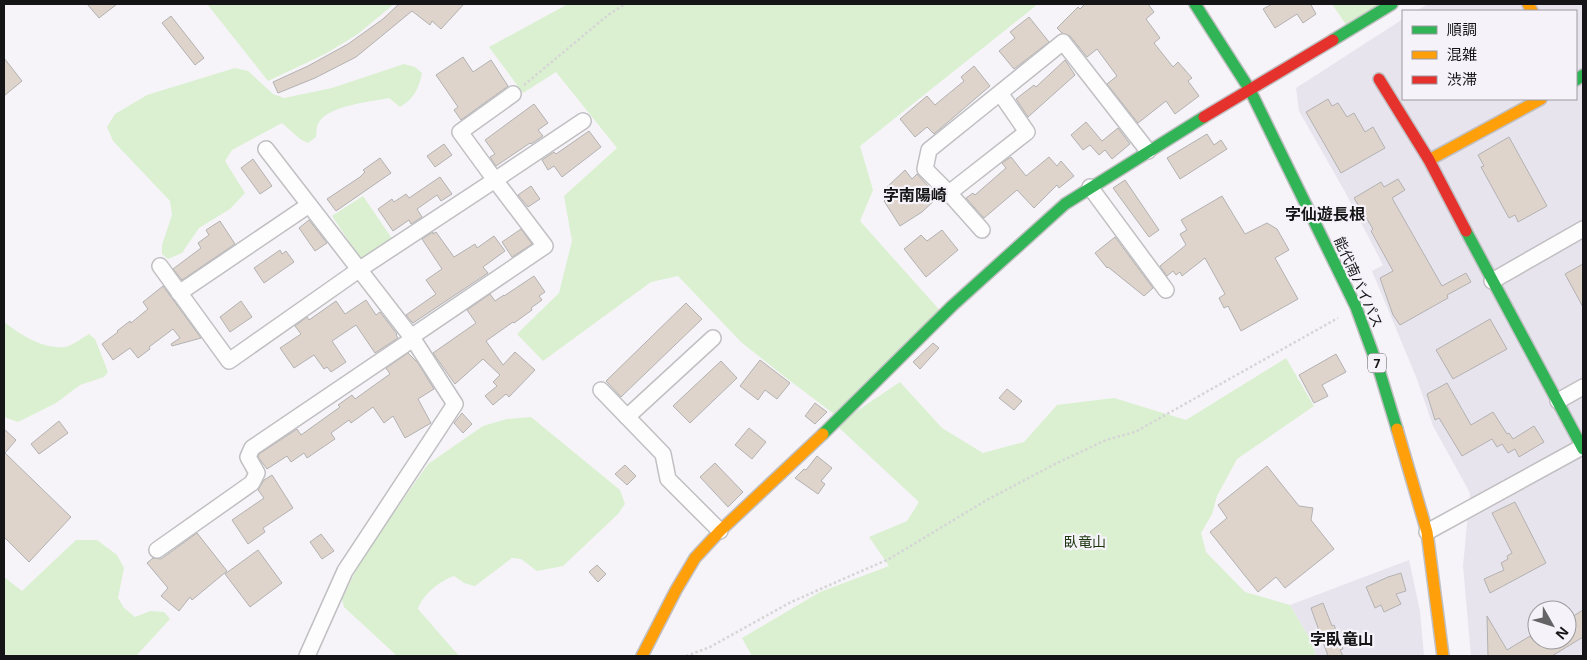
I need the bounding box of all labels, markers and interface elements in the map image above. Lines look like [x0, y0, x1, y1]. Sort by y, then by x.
legend [1402, 10, 1577, 100]
text: 順調 [1447, 19, 1477, 39]
text: 混雑 [1447, 44, 1477, 64]
text: 渋滞 [1447, 69, 1477, 89]
district label: 字南陽崎 [883, 184, 947, 206]
district label: 字仙遊長根 [1285, 203, 1365, 225]
street label: 能代南バイパス [1330, 233, 1388, 331]
road number: 7 [1368, 353, 1386, 372]
park label: 臥竜山 [1064, 532, 1106, 551]
north arrow [1527, 600, 1577, 650]
text: N [1552, 623, 1573, 644]
district label: 字臥竜山 [1310, 628, 1374, 650]

